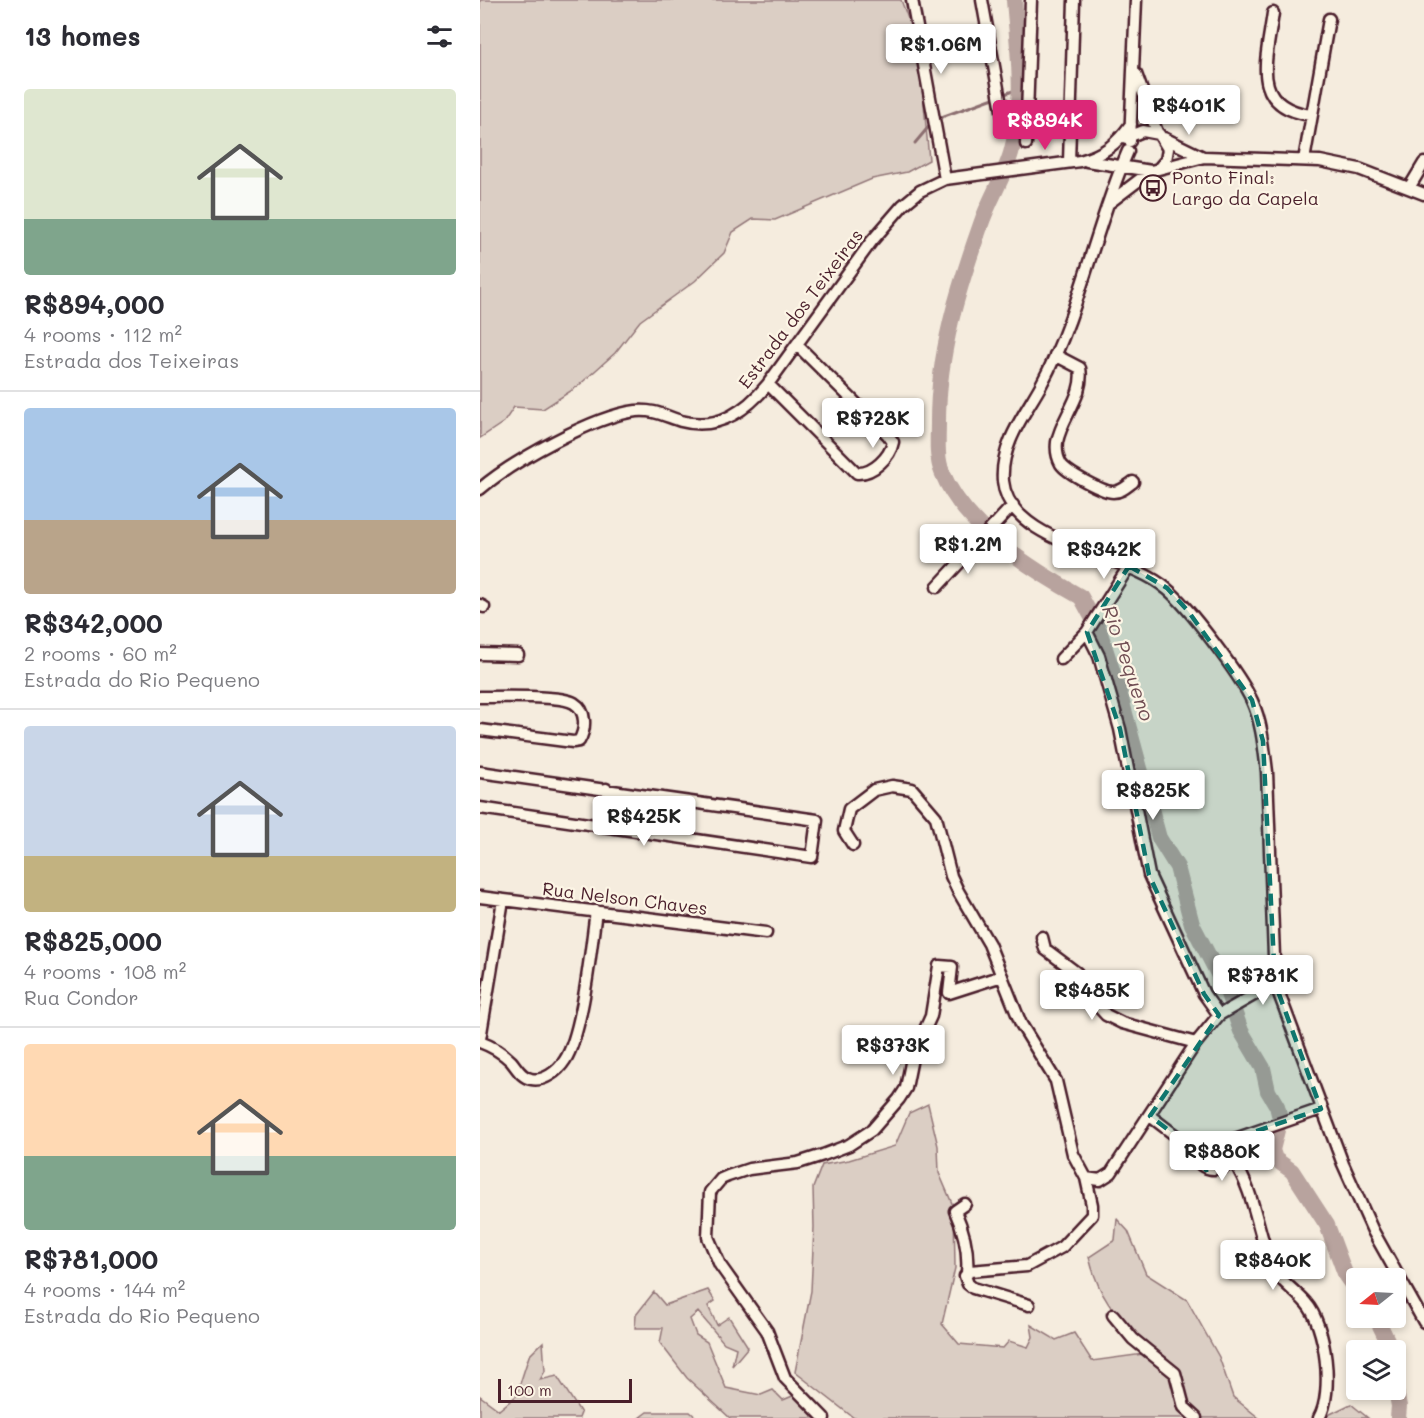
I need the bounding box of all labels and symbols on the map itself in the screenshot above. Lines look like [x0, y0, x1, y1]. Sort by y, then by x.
pin: R$1.06M [886, 24, 996, 75]
pin: R$401K [1140, 85, 1238, 136]
pin: R$894K [996, 100, 1094, 151]
place label: Ponto Final: Largo da Capela [1172, 165, 1319, 210]
bus stop icon: Ponto Final: Largo da Capela [1138, 173, 1168, 203]
street label: Estrada dos Teixeiras [732, 224, 868, 393]
pin: R$728K [824, 398, 922, 449]
pin: R$1.2M [919, 524, 1017, 575]
pin: R$342K [1055, 529, 1153, 580]
water label: Rio Pequeno [1097, 601, 1161, 724]
pin: R$825K [1104, 770, 1202, 821]
pin: R$425K [595, 796, 693, 847]
street label: Rua Nelson Chaves [541, 876, 709, 920]
pin: R$781K [1214, 955, 1312, 1006]
pin: R$485K [1043, 970, 1141, 1021]
pin: R$373K [844, 1025, 942, 1076]
pin: R$880K [1173, 1131, 1271, 1182]
pin: R$840K [1224, 1240, 1322, 1291]
north arrow [1346, 1268, 1406, 1328]
scale bar [498, 1376, 632, 1404]

